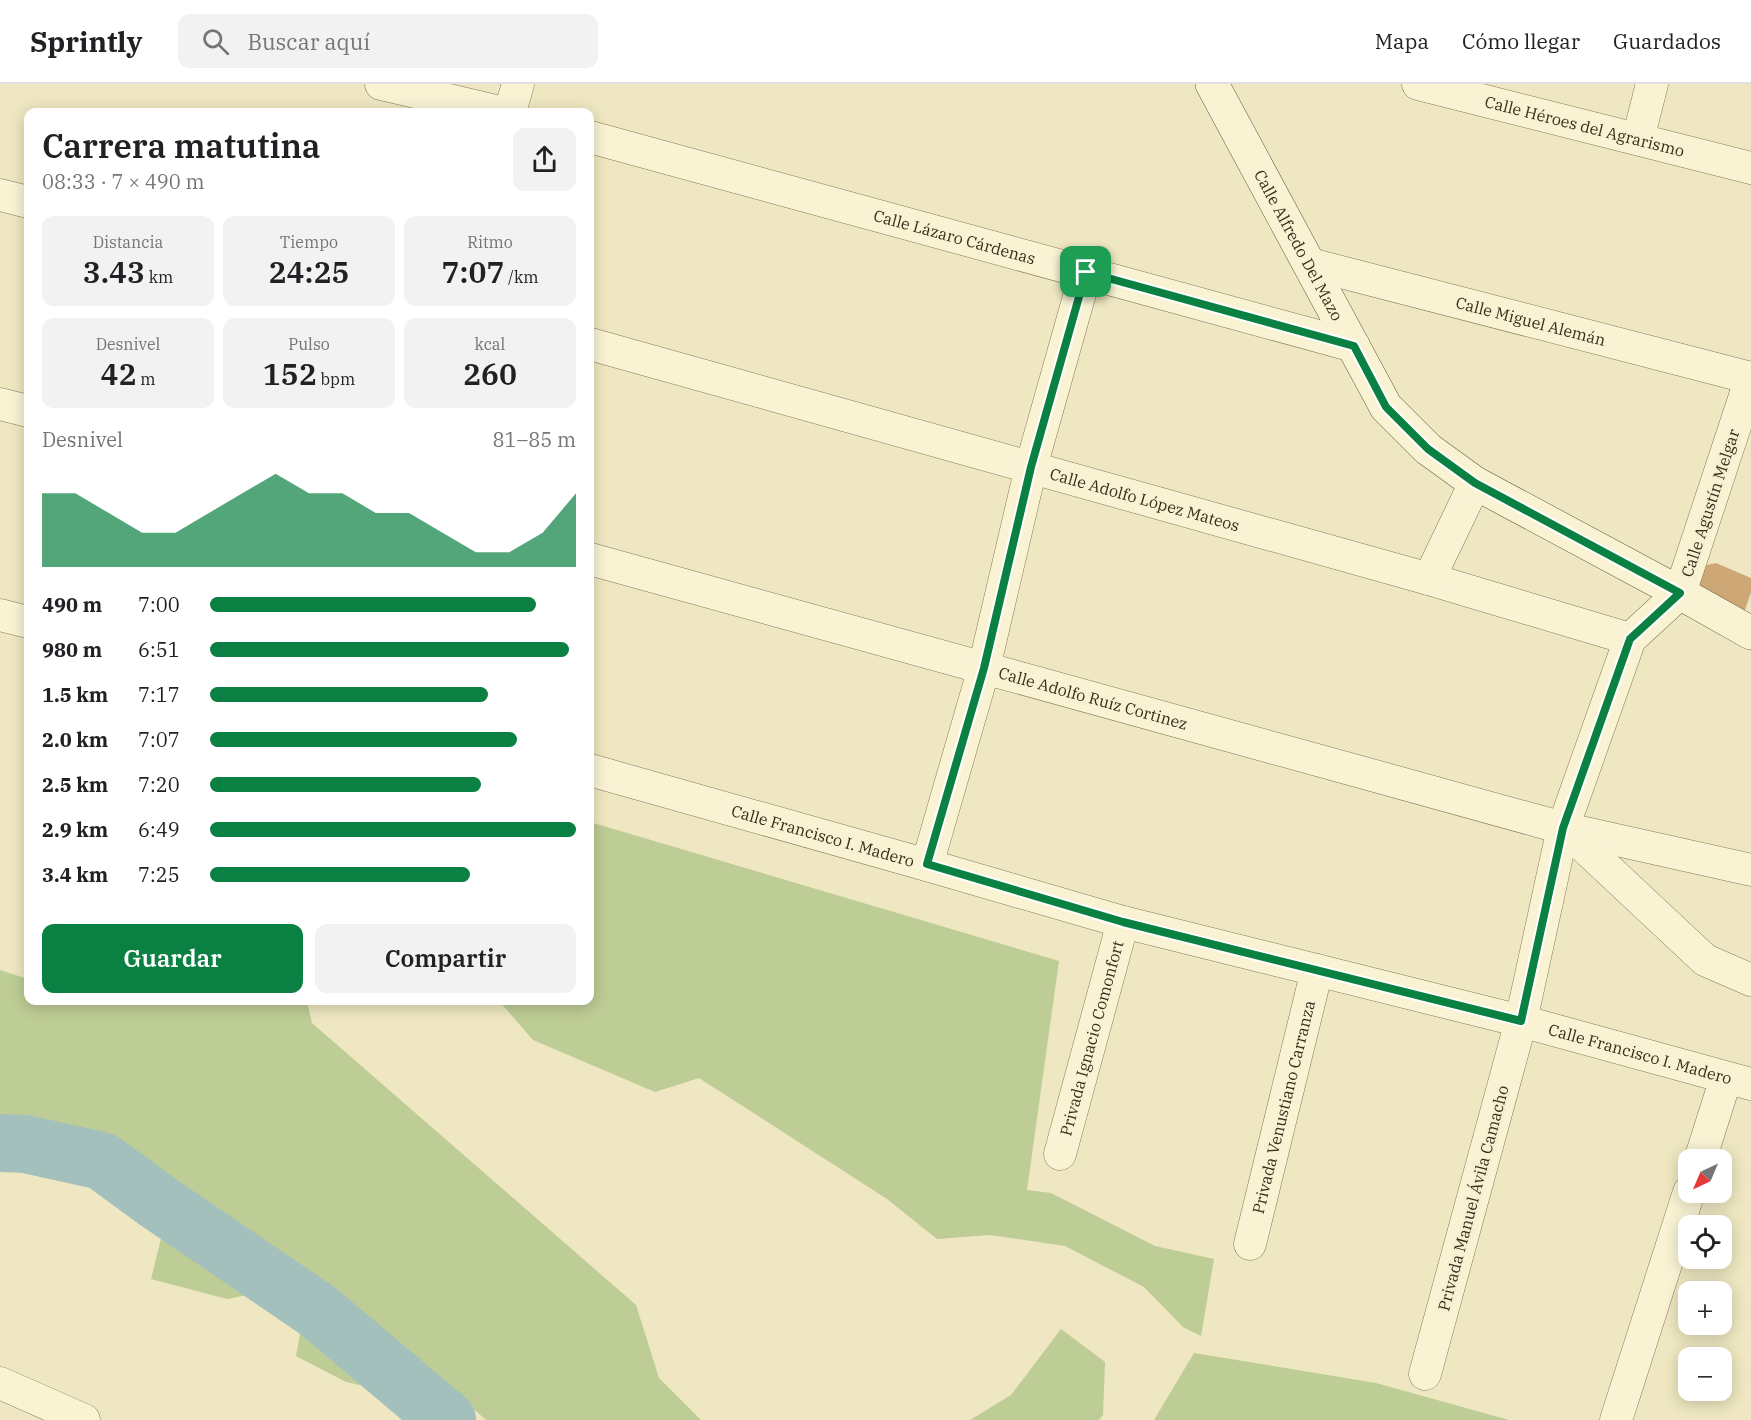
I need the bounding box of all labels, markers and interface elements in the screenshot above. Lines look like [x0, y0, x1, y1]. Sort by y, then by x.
search box [178, 14, 598, 68]
text: Sprintly [30, 23, 142, 60]
icon: search [199, 25, 232, 58]
text: Buscar aquí [247, 27, 370, 56]
text: Mapa [1375, 27, 1429, 55]
text: Cómo llegar [1462, 27, 1580, 55]
text: Guardados [1613, 27, 1721, 55]
street label: Calle Héroes del Agrarismo [1483, 91, 1687, 161]
text: Carrera matutina [42, 124, 321, 167]
button: share [513, 128, 576, 191]
street label: Calle Alfredo Del Mazo [1250, 166, 1348, 324]
text: 08:33 · 7 × 490 m [42, 168, 205, 195]
street label: Calle Lázaro Cárdenas [871, 205, 1038, 268]
text: Distancia [93, 232, 163, 252]
text: Tiempo [280, 232, 338, 252]
text: Ritmo [467, 232, 513, 252]
pin [1060, 246, 1111, 297]
text: 3.43 [83, 252, 145, 291]
text: 24:25 [269, 252, 349, 291]
text: 7:07 [441, 252, 504, 291]
icon: arrive [1069, 255, 1102, 288]
text: km [145, 267, 173, 287]
text: /km [504, 267, 539, 287]
street label: Calle Miguel Alemán [1454, 292, 1608, 350]
text: Desnivel [96, 334, 160, 354]
text: Pulso [288, 334, 330, 354]
text: kcal [475, 334, 505, 354]
text: 42 [101, 354, 137, 393]
text: 152 [263, 354, 317, 393]
text: 260 [463, 354, 517, 393]
text: m [137, 369, 155, 389]
text: bpm [317, 369, 355, 389]
text: Desnivel [42, 426, 123, 453]
text: 81–85 m [493, 426, 576, 453]
street label: Calle Agustín Melgar [1677, 426, 1743, 580]
street label: Calle Adolfo López Mateos [1048, 463, 1242, 535]
text: 490 m [42, 591, 102, 618]
text: 7:00 [138, 591, 180, 618]
text: 980 m [42, 636, 102, 663]
text: 6:51 [138, 636, 180, 663]
street label: Calle Adolfo Ruíz Cortinez [996, 662, 1190, 734]
text: 1.5 km [42, 681, 108, 708]
text: 7:17 [138, 681, 180, 708]
text: 2.0 km [42, 726, 108, 753]
text: 7:07 [138, 726, 180, 753]
text: 2.5 km [42, 771, 108, 798]
text: 7:20 [138, 771, 180, 798]
street label: Calle Francisco I. Madero [729, 800, 917, 871]
text: 2.9 km [42, 816, 108, 843]
text: 6:49 [138, 816, 180, 843]
text: 3.4 km [42, 861, 108, 888]
text: 7:25 [138, 861, 180, 888]
button: Guardar [42, 924, 303, 993]
button: Compartir [315, 924, 576, 993]
street label: Privada Ignacio Comonfort [1055, 938, 1128, 1138]
street label: Privada Venustiano Carranza [1248, 998, 1319, 1216]
street label: Calle Francisco I. Madero [1546, 1019, 1734, 1088]
street label: Privada Manuel Ávila Camacho [1432, 1083, 1513, 1313]
north arrow [1678, 1149, 1732, 1203]
map controls [1678, 1149, 1732, 1401]
button: locate [1678, 1215, 1732, 1269]
button: + [1678, 1281, 1732, 1335]
button: − [1678, 1347, 1732, 1401]

